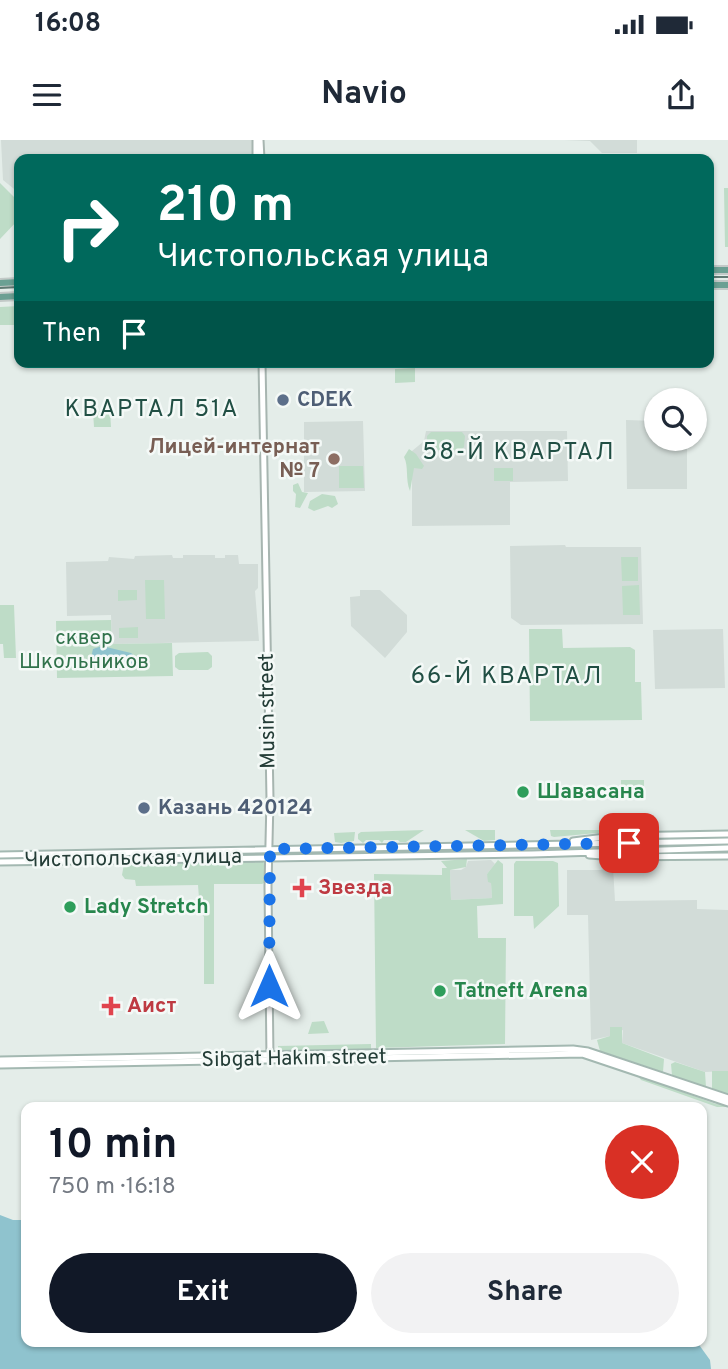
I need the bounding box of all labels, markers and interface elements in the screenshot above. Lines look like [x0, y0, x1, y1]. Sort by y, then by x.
text: 16:08 [35, 8, 101, 41]
text: Navio [321, 75, 407, 115]
icon: menu [28, 76, 66, 114]
icon: share [662, 76, 700, 114]
text: 210 m [157, 177, 294, 239]
icon: right [42, 182, 133, 273]
text: Чистопольская улица [157, 238, 489, 278]
icon: arrive [115, 315, 153, 353]
text: Then [42, 318, 101, 351]
place label: CDEK [297, 387, 353, 414]
map controls [644, 388, 707, 451]
button: search [644, 388, 707, 451]
marker: CDEK [275, 392, 291, 408]
district label: КВАРТАЛ 51А [64, 395, 240, 425]
place label: Лицей-интернат № 7 [148, 434, 320, 485]
district label: 58-Й КВАРТАЛ [422, 436, 616, 468]
marker: Лицей-интернат № 7 [326, 451, 342, 467]
park label: сквер Школьников [19, 625, 149, 676]
street label: Musin street [253, 653, 283, 769]
district label: 66-Й КВАРТАЛ [411, 660, 603, 692]
place label: Шавасана [537, 779, 645, 806]
marker: Шавасана [515, 784, 531, 800]
place label: Казань 420124 [158, 795, 312, 822]
marker: Казань 420124 [136, 800, 152, 816]
pin [599, 813, 659, 873]
icon: arrive [610, 824, 648, 862]
street label: Чистопольская улица [24, 844, 242, 874]
place label: Звезда [318, 875, 392, 902]
marker: Звезда [292, 878, 312, 898]
place label: Lady Stretch [84, 894, 209, 921]
marker: Lady Stretch [62, 899, 78, 915]
position arrow [232, 949, 306, 1023]
place label: Tatneft Arena [454, 978, 588, 1005]
marker: Tatneft Arena [432, 983, 448, 999]
place label: Аист [127, 993, 177, 1020]
marker: Аист [101, 996, 121, 1016]
street label: Sibgat Hakim street [201, 1044, 387, 1074]
text: 10 min [49, 1120, 177, 1173]
button: close [605, 1125, 679, 1199]
text: 750 m · 16:18 [49, 1173, 176, 1202]
button: Exit [49, 1253, 357, 1333]
button: Share [371, 1253, 679, 1333]

